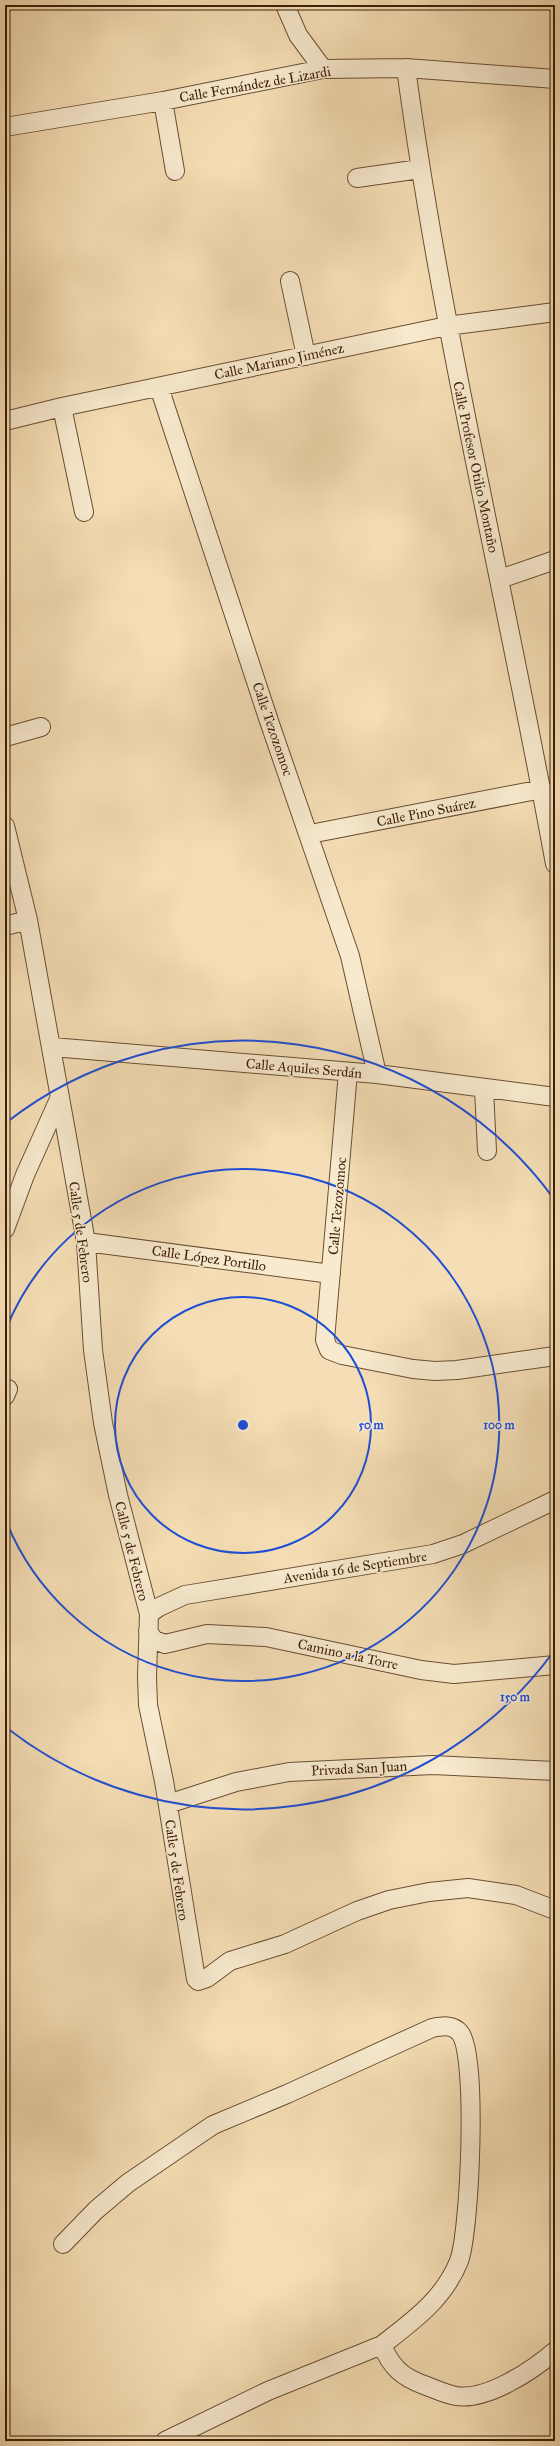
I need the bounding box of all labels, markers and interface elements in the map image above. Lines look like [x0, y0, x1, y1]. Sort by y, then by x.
street label: Calle Fernández de Lizardi [178, 63, 332, 106]
street label: Calle Mariano Jiménez [213, 339, 346, 384]
street label: Calle Profesor Otilio Montaño [449, 380, 502, 554]
street label: Calle Tezozomoc [249, 680, 297, 778]
street label: Calle Pino Suárez [375, 794, 477, 830]
street label: Calle Aquiles Serdán [245, 1055, 363, 1083]
street label: Calle Tezozomoc [325, 1156, 350, 1256]
street label: Calle 5 de Febrero [65, 1180, 96, 1284]
street label: Calle López Portillo [151, 1242, 267, 1275]
centre of rings [236, 1418, 250, 1432]
text: 50 m [358, 1418, 385, 1432]
text: 100 m [483, 1418, 516, 1432]
street label: Calle 5 de Febrero [111, 1500, 152, 1603]
street label: Avenida 16 de Septiembre [281, 1548, 428, 1587]
street label: Camino a la Torre [296, 1636, 400, 1673]
text: 150 m [500, 1690, 531, 1704]
street label: Privada San Juan [310, 1757, 408, 1781]
street label: Calle 5 de Febrero [161, 1818, 192, 1922]

